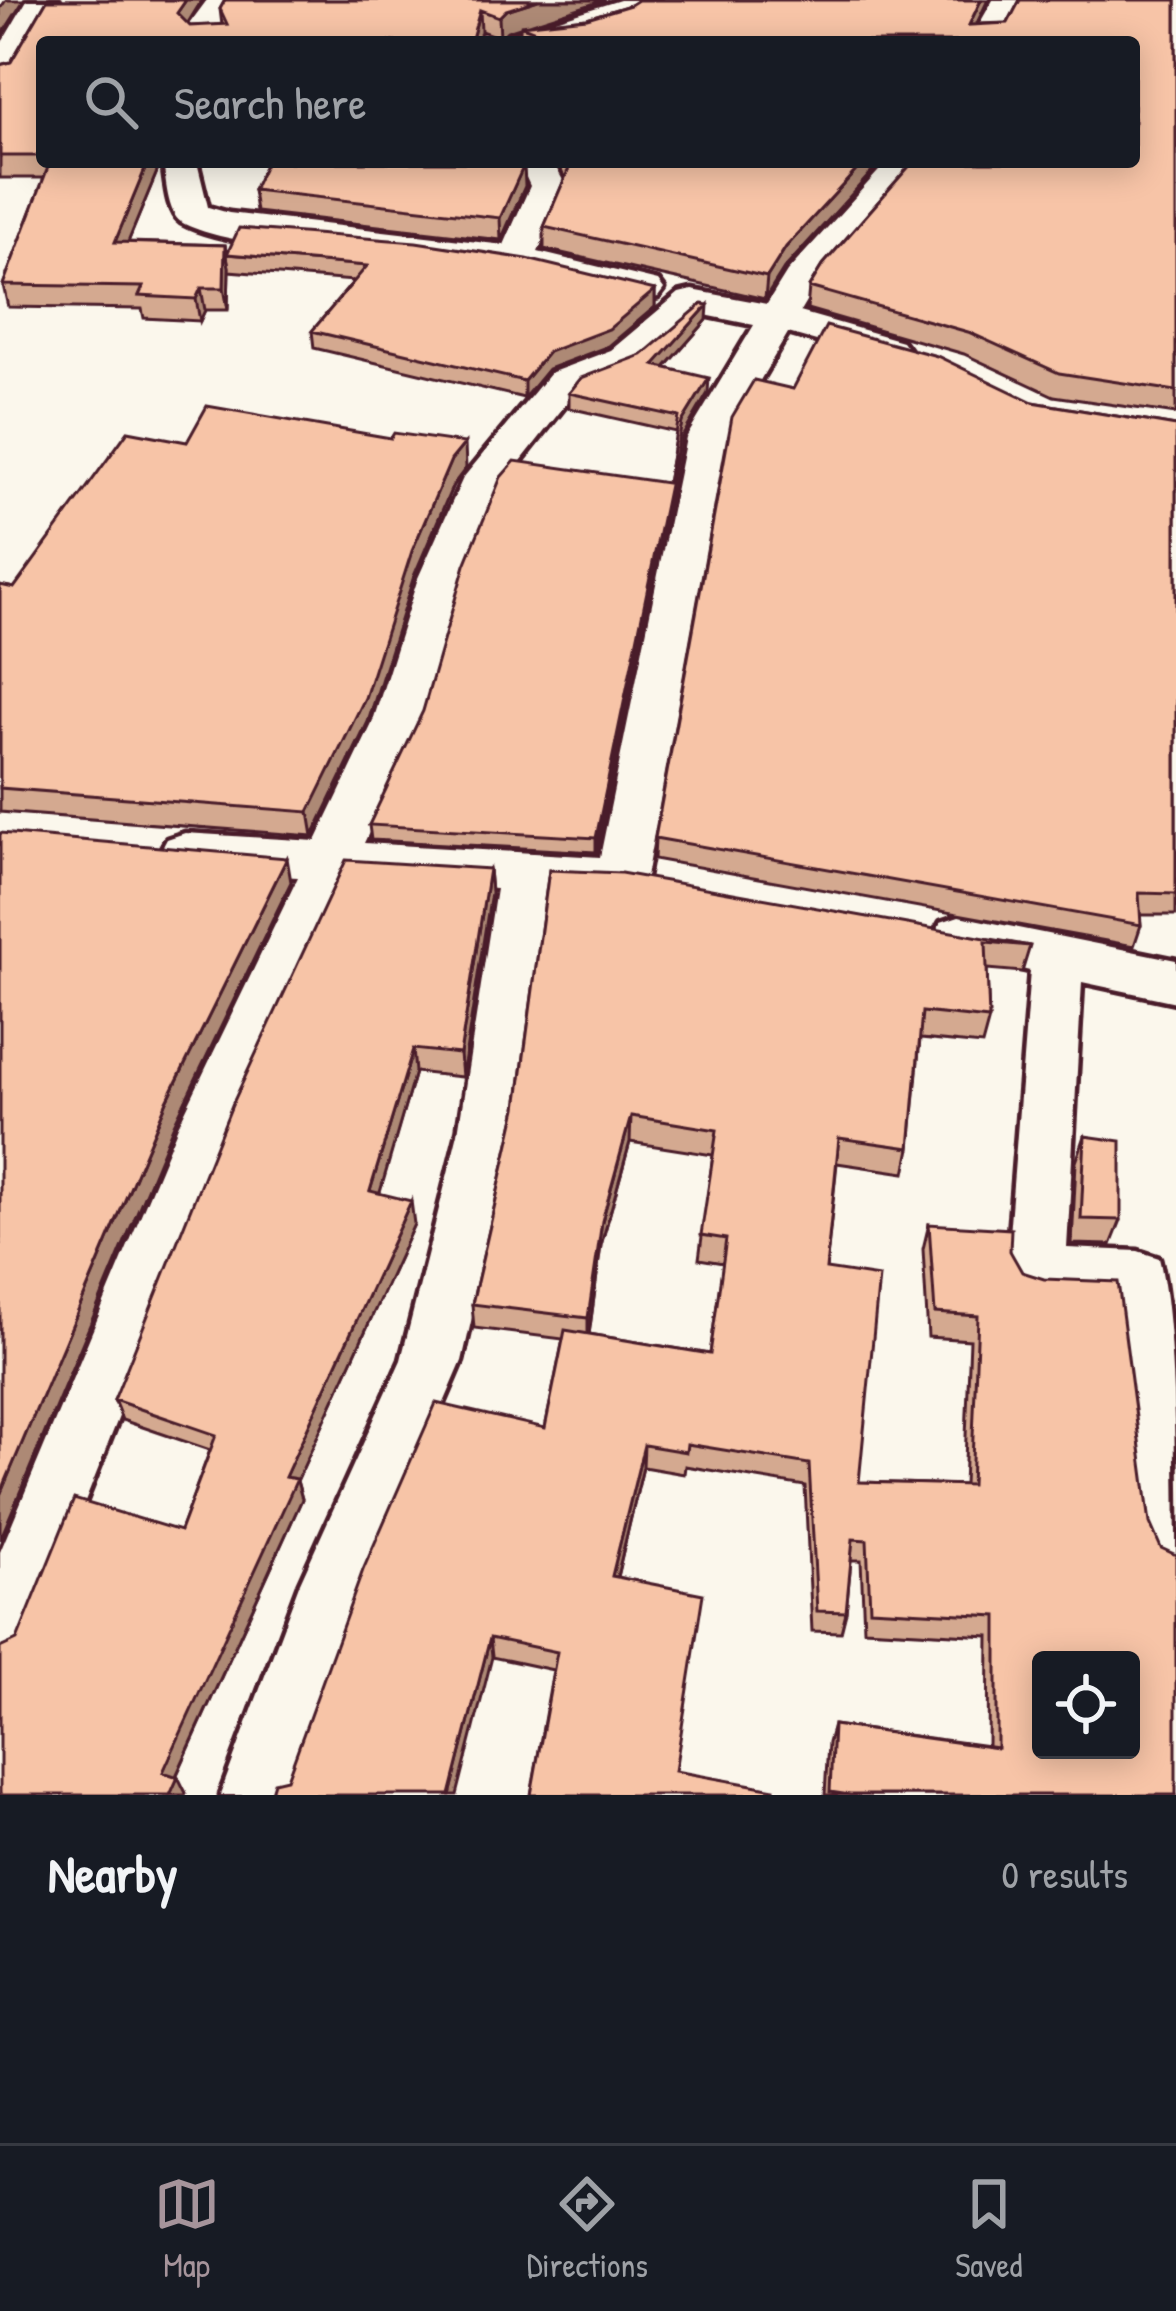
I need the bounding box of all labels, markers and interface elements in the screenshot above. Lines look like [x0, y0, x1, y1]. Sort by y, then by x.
search box [36, 36, 1140, 168]
icon: search [78, 69, 144, 135]
text: Search here [174, 72, 366, 133]
map controls [1032, 1651, 1140, 1759]
button: locate [1032, 1651, 1140, 1759]
text: Nearby [48, 1839, 178, 1908]
text: 0 results [1002, 1847, 1128, 1900]
tab: Map [154, 2171, 220, 2287]
tab: Directions [527, 2171, 648, 2287]
tab: Saved [955, 2171, 1022, 2287]

